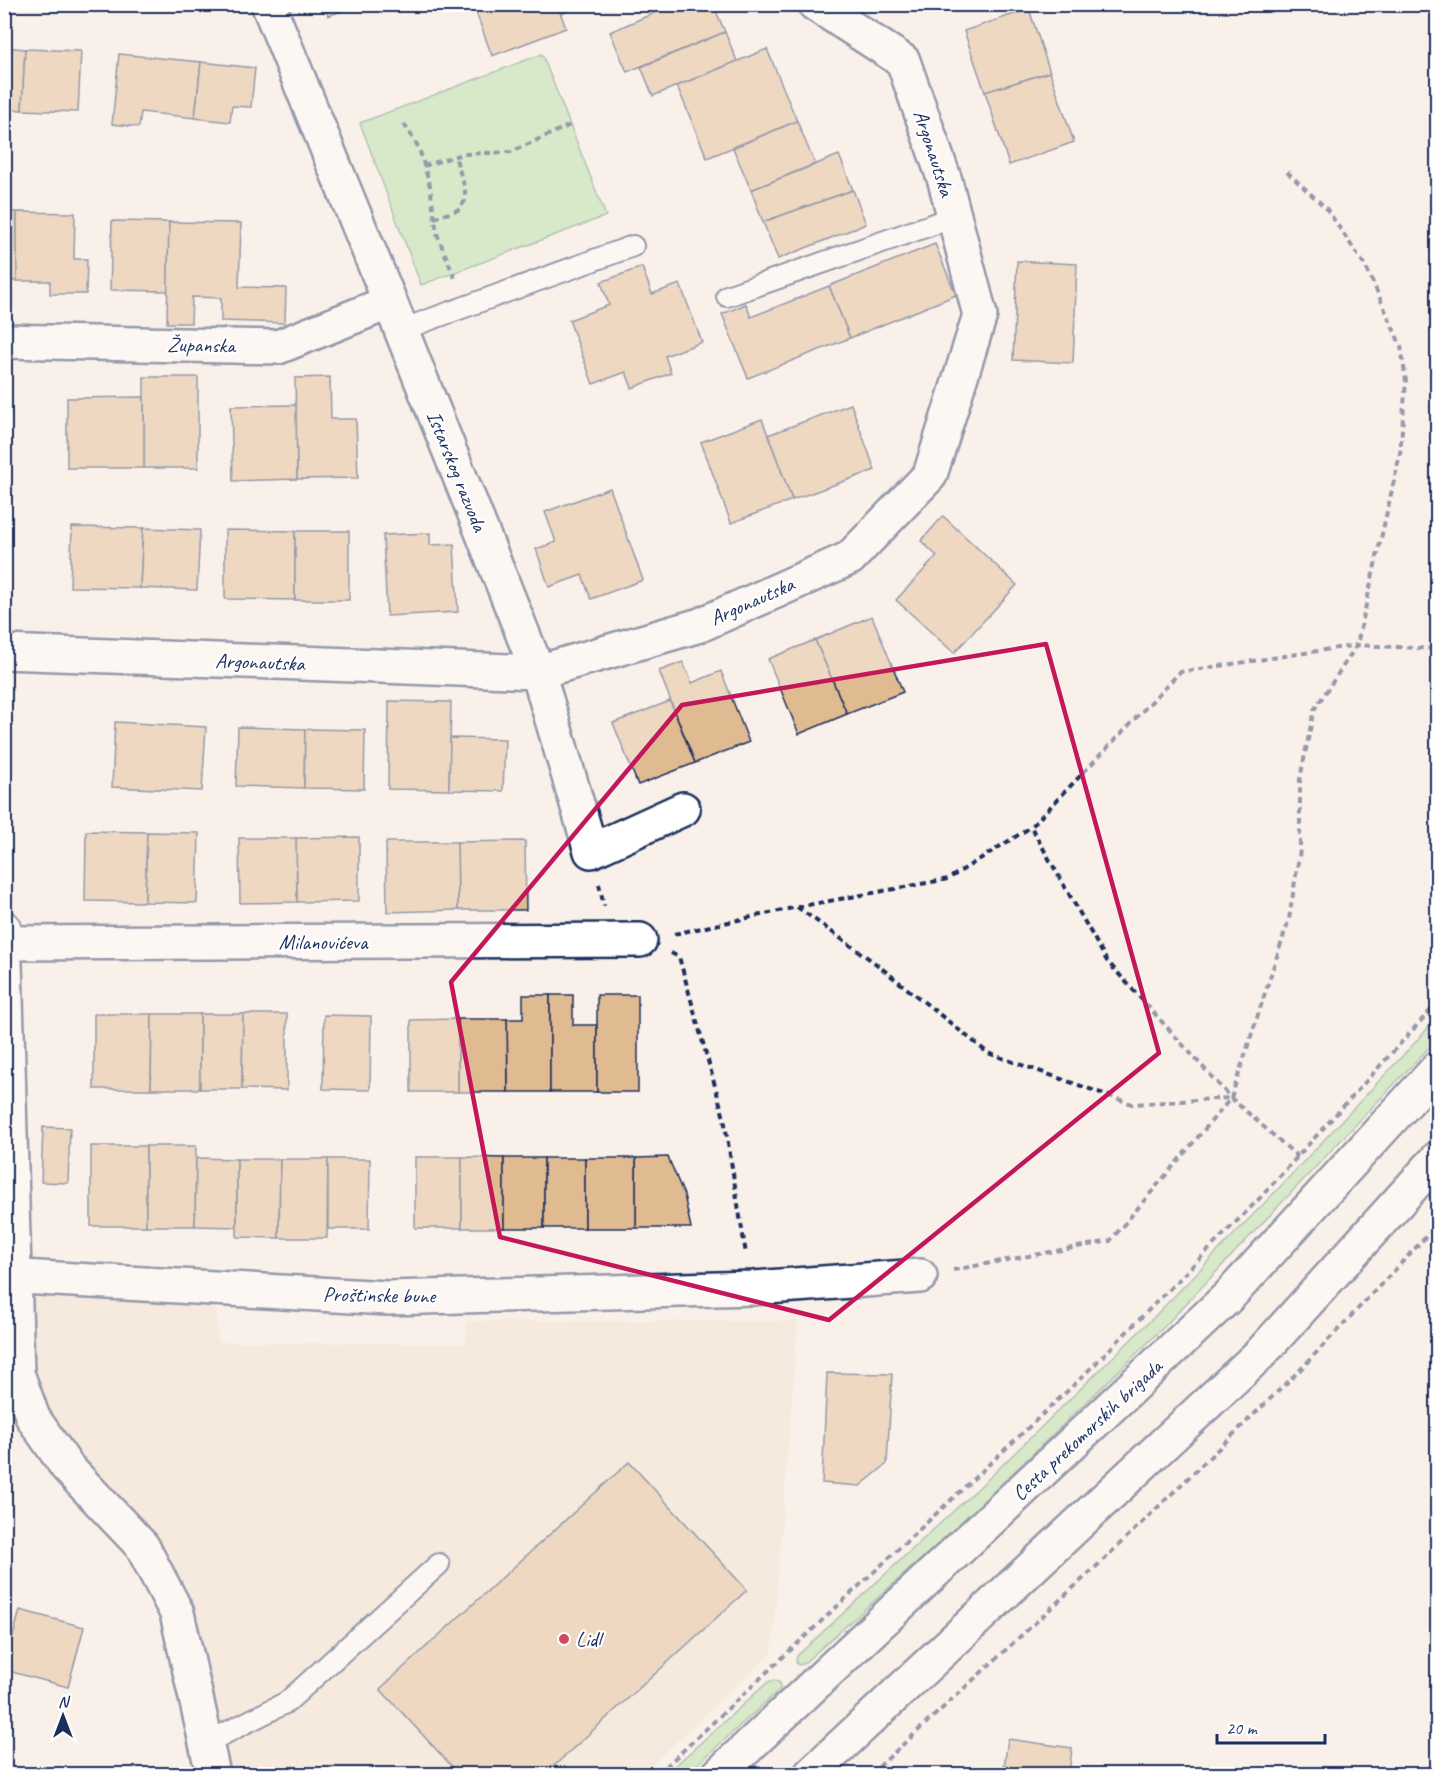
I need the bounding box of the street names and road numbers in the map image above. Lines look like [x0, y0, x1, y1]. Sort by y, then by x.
street label: Argonautska [908, 106, 961, 201]
street label: Županska [167, 331, 238, 359]
street label: Istarskog razvoda [421, 407, 494, 537]
street label: Argonautska [706, 570, 800, 631]
street label: Argonautska [215, 647, 307, 677]
street label: Milanovićeva [279, 929, 369, 955]
street label: Proštinske bune [323, 1281, 437, 1309]
street label: Cesta prekomorskih brigada [1007, 1352, 1169, 1506]

